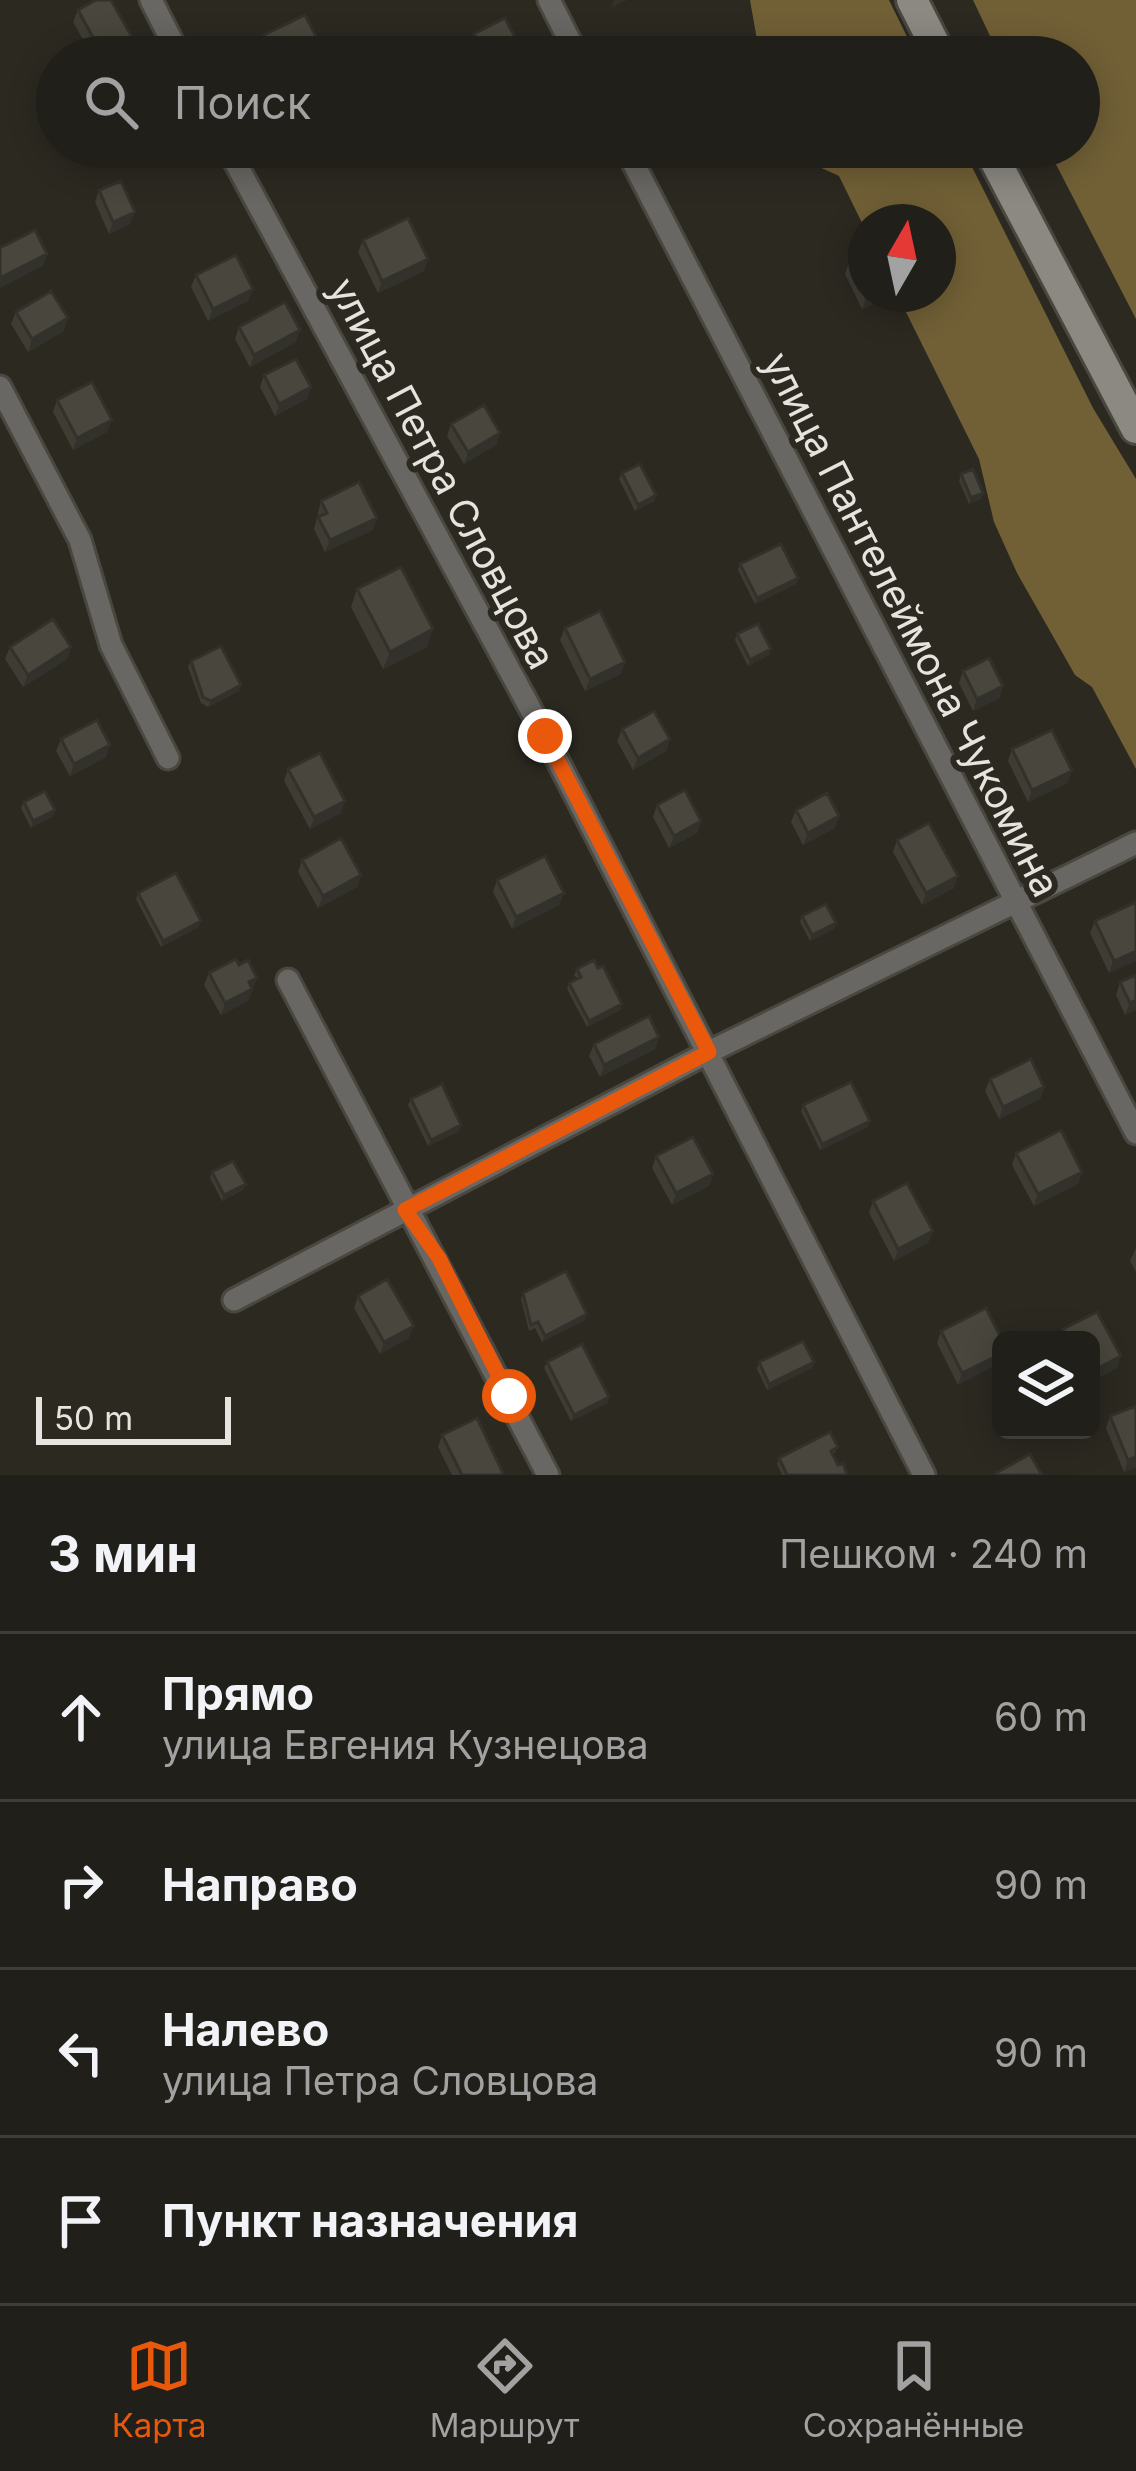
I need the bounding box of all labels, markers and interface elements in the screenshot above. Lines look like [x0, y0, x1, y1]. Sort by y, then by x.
search box [36, 36, 1100, 168]
icon: search [78, 69, 144, 135]
text: Поиск [174, 75, 311, 130]
north arrow [848, 204, 956, 312]
street label: улица Петра Словцова [320, 269, 566, 677]
street label: улица Пантелеймона Чукомина [754, 344, 1070, 904]
route end [518, 709, 572, 763]
map controls [992, 1331, 1100, 1439]
button: layers [992, 1331, 1100, 1439]
route start [482, 1369, 536, 1423]
scale bar [36, 1391, 231, 1444]
text: 50 m [54, 1398, 133, 1438]
text: 3 мин [48, 1523, 198, 1584]
text: Пешком · 240 m [779, 1530, 1088, 1577]
text: Прямо [162, 1666, 314, 1721]
icon: ahead [48, 1684, 114, 1750]
text: 60 m [994, 1693, 1088, 1740]
text: улица Евгения Кузнецова [162, 1721, 649, 1768]
icon: right [48, 1852, 114, 1918]
text: Направо [162, 1857, 358, 1912]
text: 90 m [994, 1861, 1088, 1908]
text: Налево [162, 2002, 329, 2057]
icon: left [48, 2020, 114, 2086]
text: 90 m [994, 2029, 1088, 2076]
text: улица Петра Словцова [162, 2057, 598, 2104]
icon: arrive [48, 2188, 114, 2254]
text: Пункт назначения [162, 2193, 579, 2248]
tab: Карта [112, 2333, 206, 2445]
tab: Маршрут [430, 2333, 579, 2445]
tab: Сохранённые [803, 2333, 1024, 2445]

